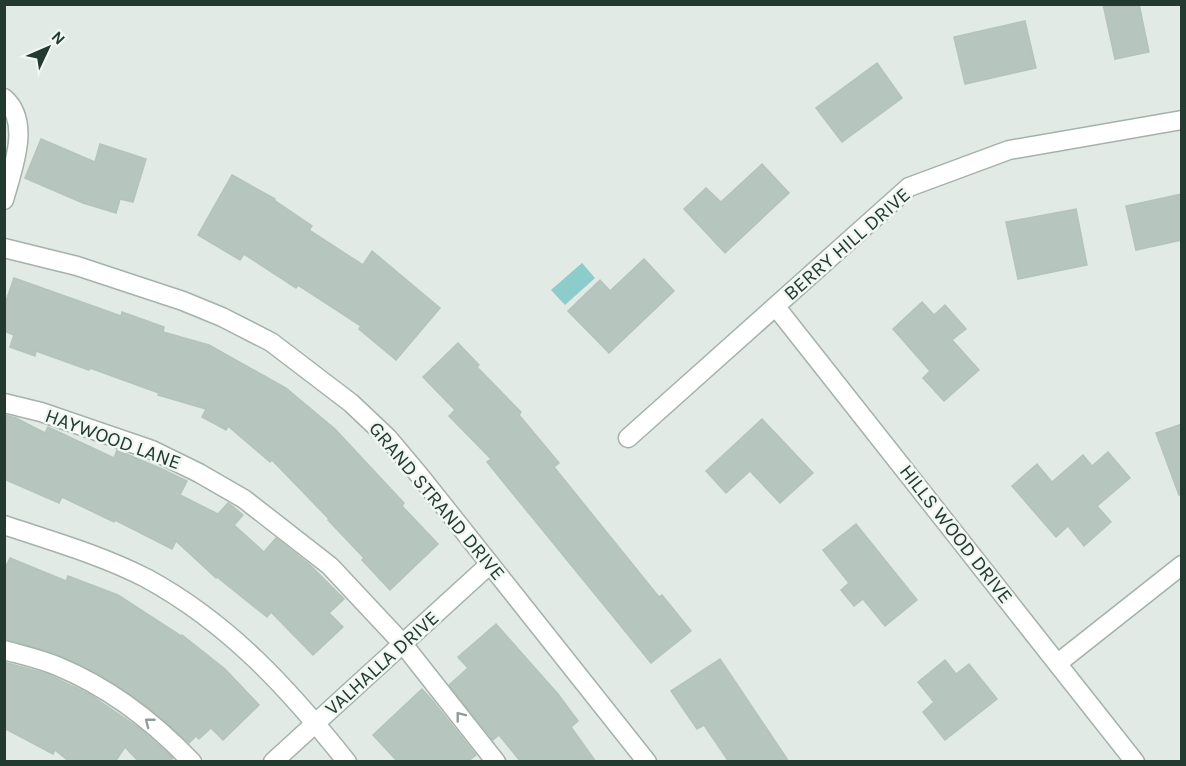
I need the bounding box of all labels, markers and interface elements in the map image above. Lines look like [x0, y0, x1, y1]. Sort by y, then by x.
north arrow [18, 18, 78, 78]
text: N [48, 27, 69, 49]
street label: BERRY HILL DRIVE [779, 183, 915, 305]
street label: HAYWOOD LANE [42, 404, 184, 474]
street label: GRAND STRAND DRIVE [364, 417, 510, 585]
street label: HILLS WOOD DRIVE [895, 460, 1017, 608]
street label: VALHALLA DRIVE [321, 606, 443, 720]
one-way arrow [456, 711, 467, 722]
one-way arrow [144, 719, 155, 730]

